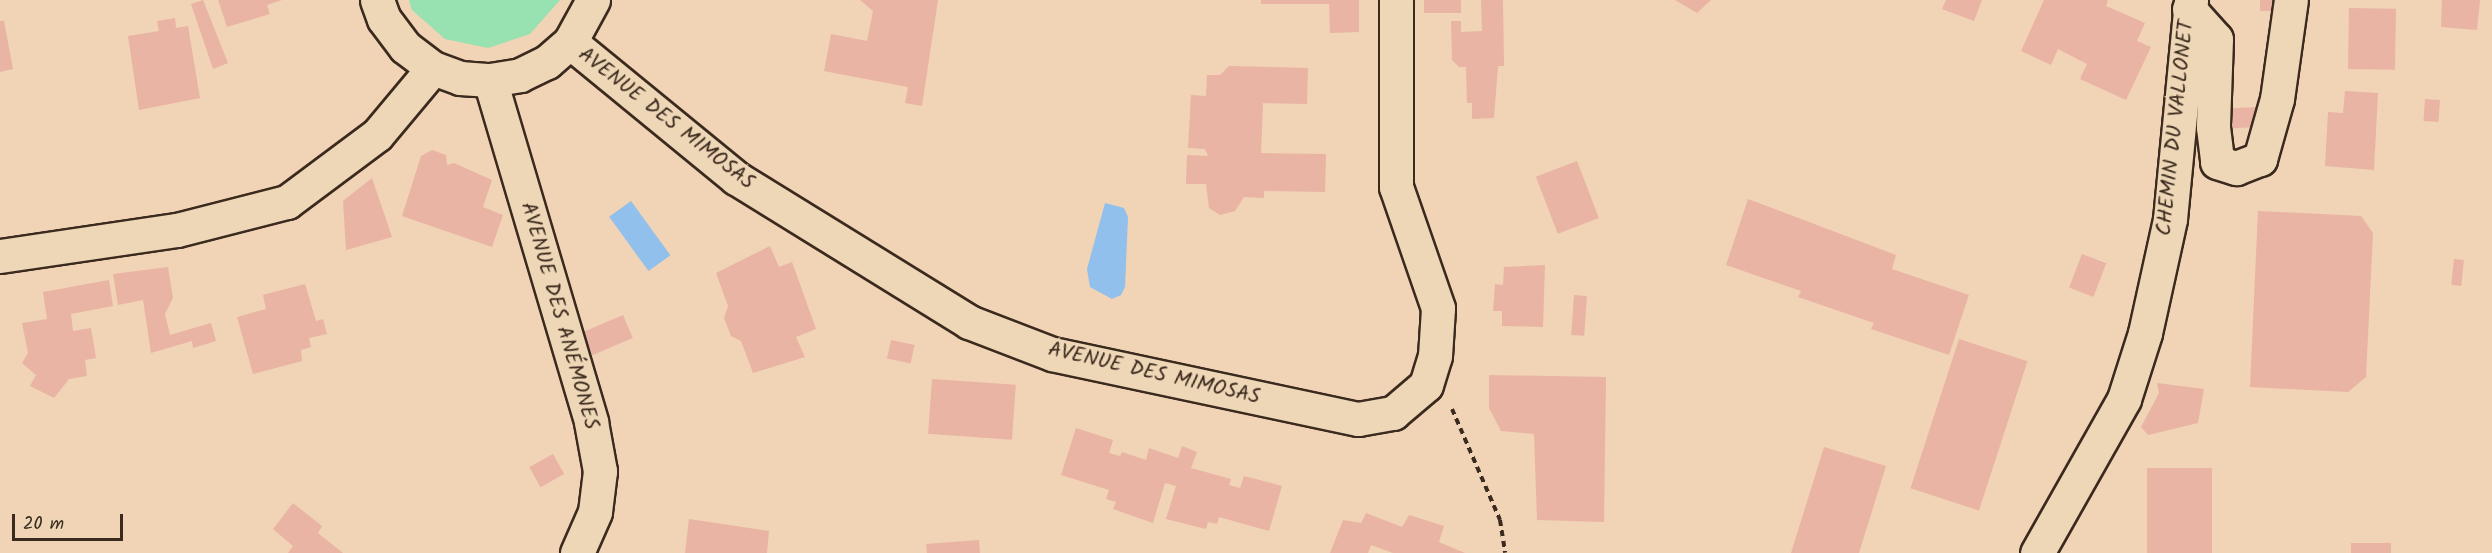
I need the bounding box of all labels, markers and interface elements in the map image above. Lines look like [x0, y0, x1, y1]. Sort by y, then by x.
street label: CHEMIN DU VALLONET [2152, 19, 2200, 237]
street label: AVENUE DES MIMOSAS [573, 42, 759, 196]
street label: AVENUE DES ANÉMONES [514, 199, 604, 433]
street label: AVENUE DES MIMOSAS [1046, 337, 1262, 411]
scale bar [15, 502, 126, 540]
text: 20 m [23, 510, 64, 539]

